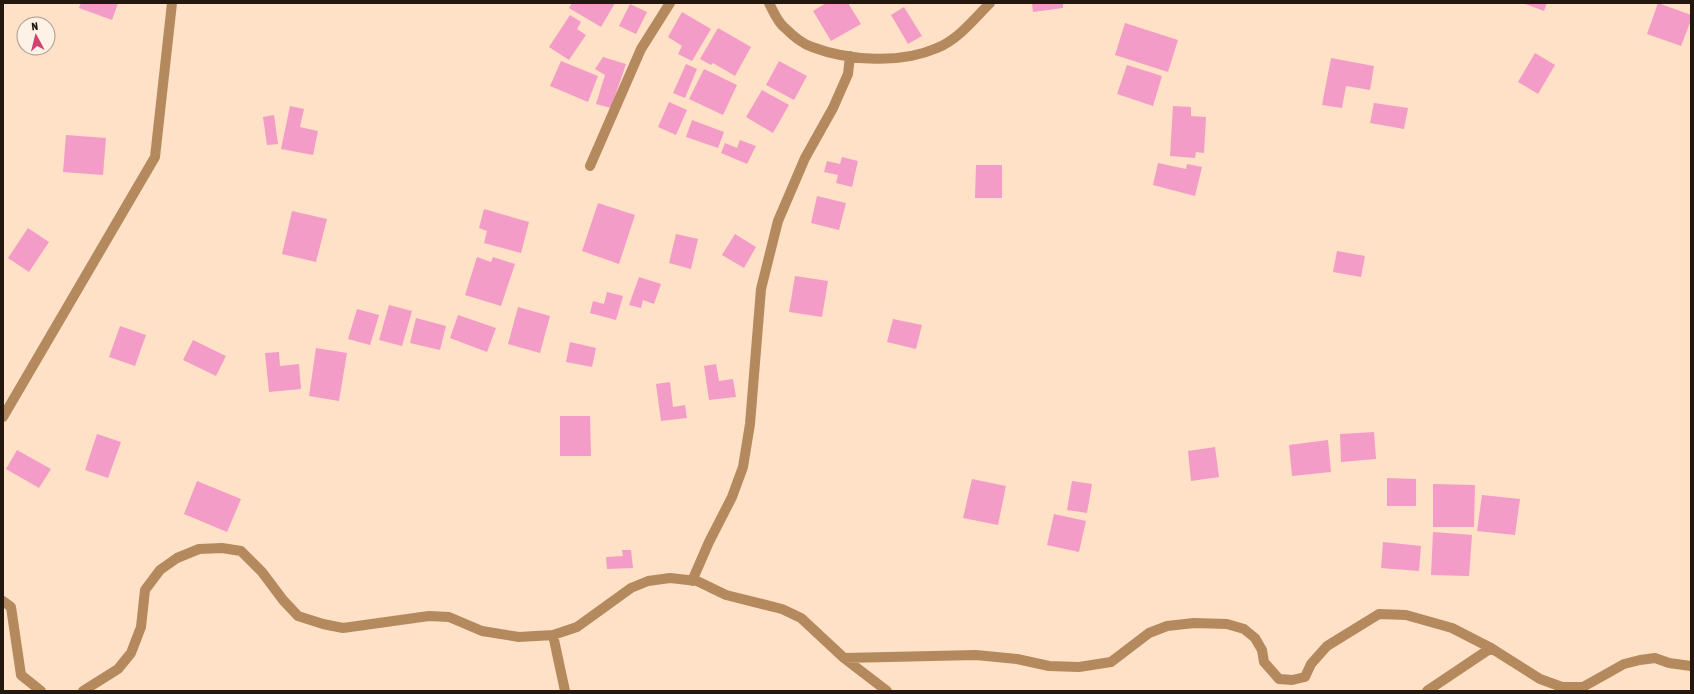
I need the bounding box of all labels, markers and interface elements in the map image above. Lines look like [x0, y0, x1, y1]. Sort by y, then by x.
north arrow [16, 16, 56, 56]
text: N [31, 20, 39, 32]

